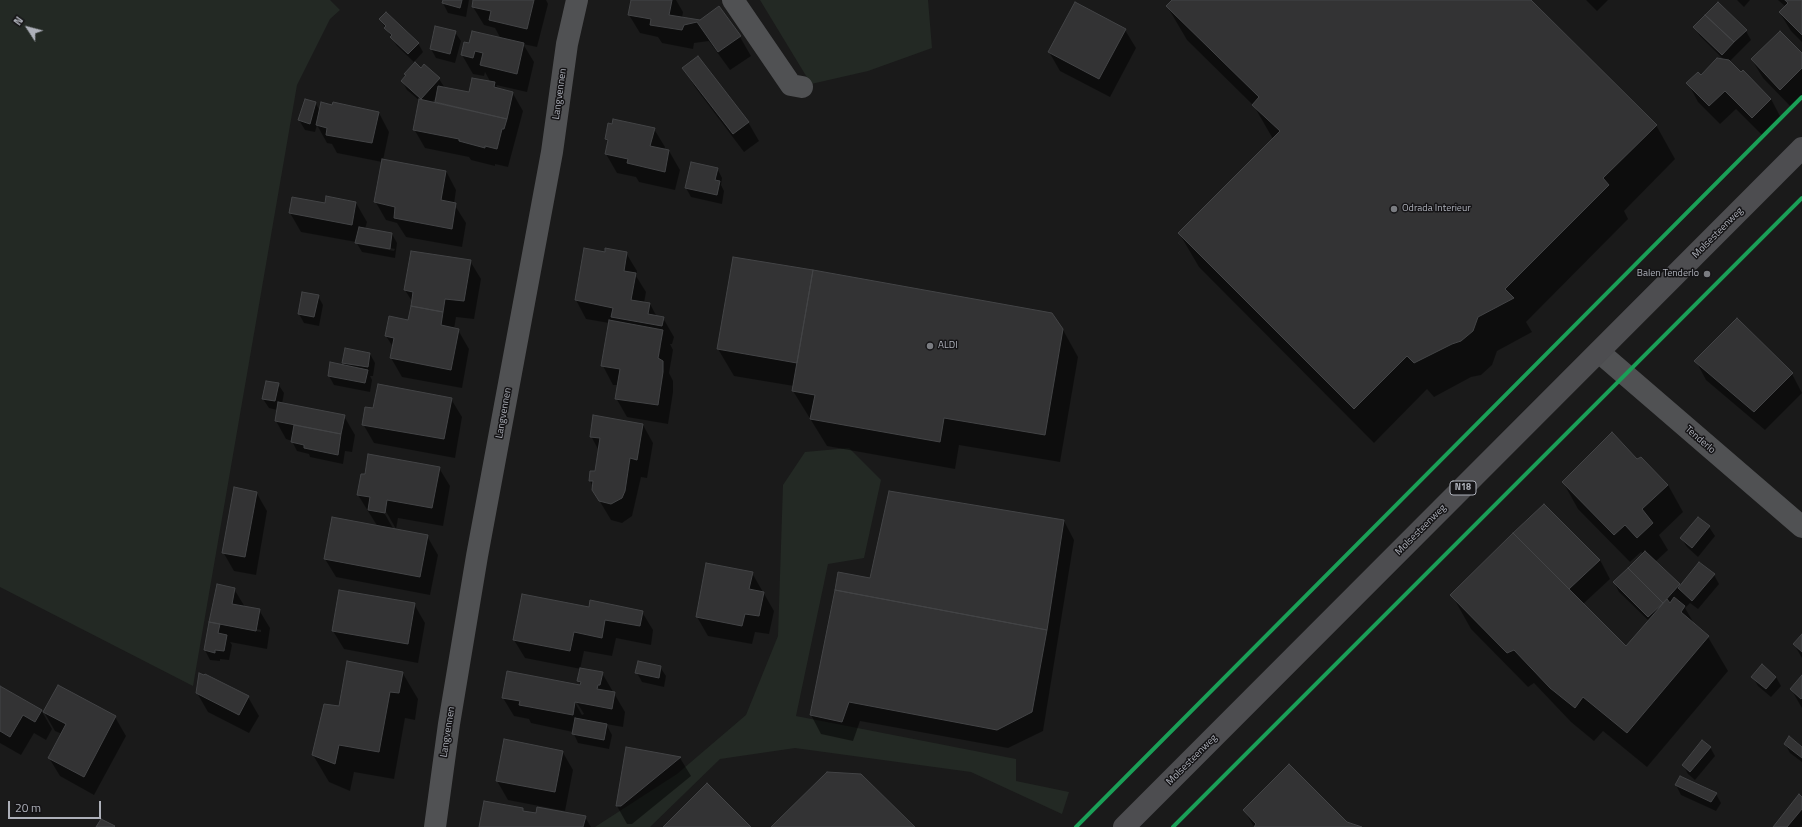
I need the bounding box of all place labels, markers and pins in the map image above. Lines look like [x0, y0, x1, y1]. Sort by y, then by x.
place label: Odrada Interieur [1402, 203, 1471, 215]
marker: Odrada Interieur [1389, 204, 1399, 214]
place label: Balen Tenderlo [1637, 268, 1699, 280]
marker: Balen Tenderlo [1702, 269, 1712, 279]
place label: ALDI [938, 340, 958, 352]
marker: ALDI [925, 341, 935, 351]

